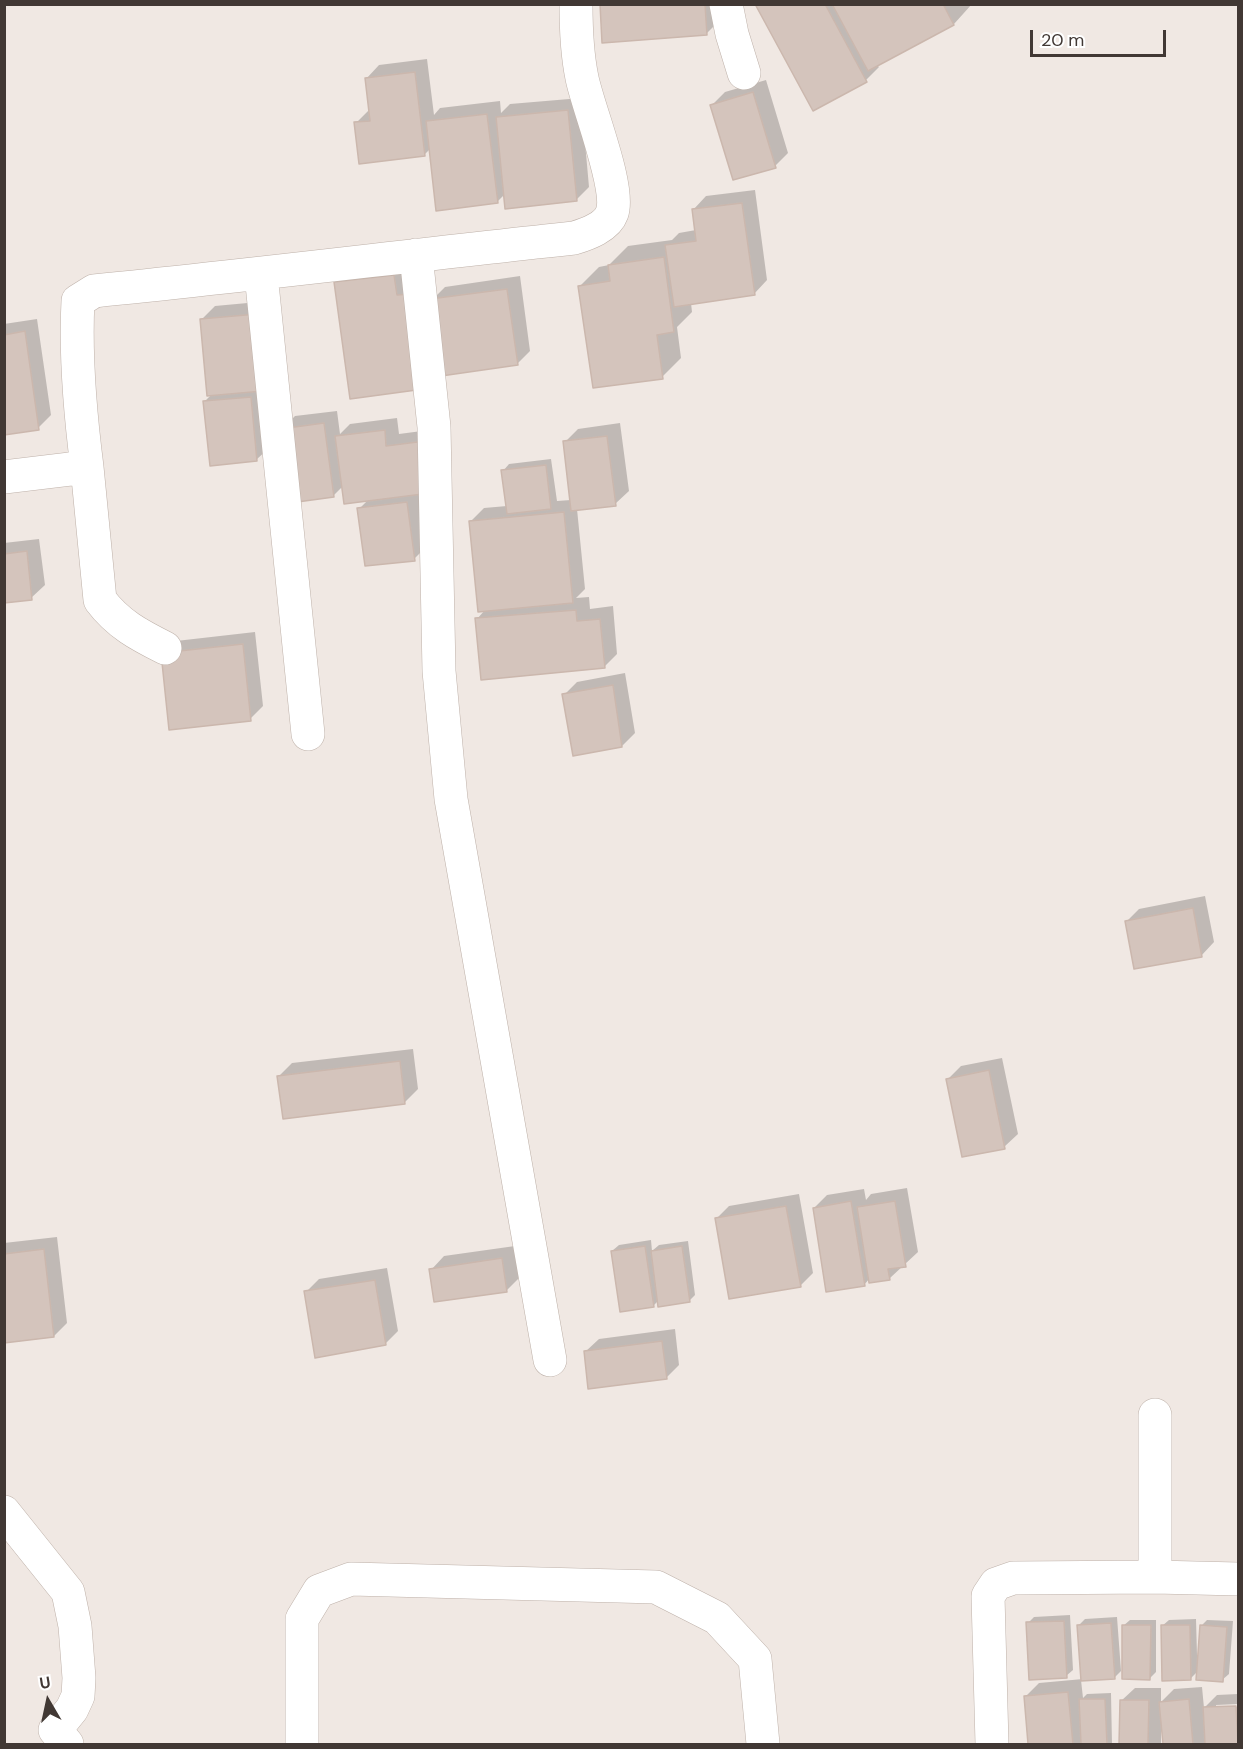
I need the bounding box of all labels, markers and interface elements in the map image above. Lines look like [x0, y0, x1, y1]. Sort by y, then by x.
scale bar [1033, 18, 1170, 56]
text: 20 m [1041, 28, 1084, 52]
north arrow [18, 1671, 78, 1731]
text: U [38, 1671, 52, 1694]

